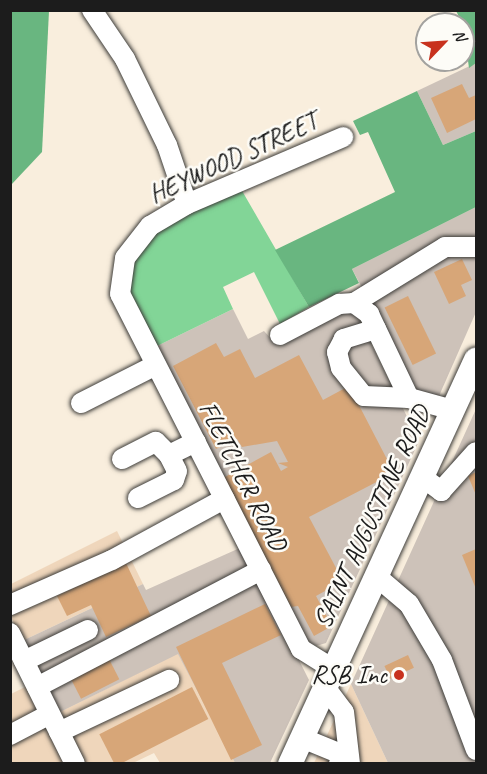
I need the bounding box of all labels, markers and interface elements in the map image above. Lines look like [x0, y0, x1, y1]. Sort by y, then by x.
north arrow [415, 12, 475, 72]
text: N [448, 27, 471, 44]
street label: HEYWOOD STREET [144, 105, 322, 211]
street label: FLETCHER ROAD [192, 396, 294, 556]
street label: SAINT AUGUSTINE ROAD [306, 399, 438, 635]
place label: RSB Inc [311, 659, 387, 691]
marker: RSB Inc [392, 668, 406, 682]

